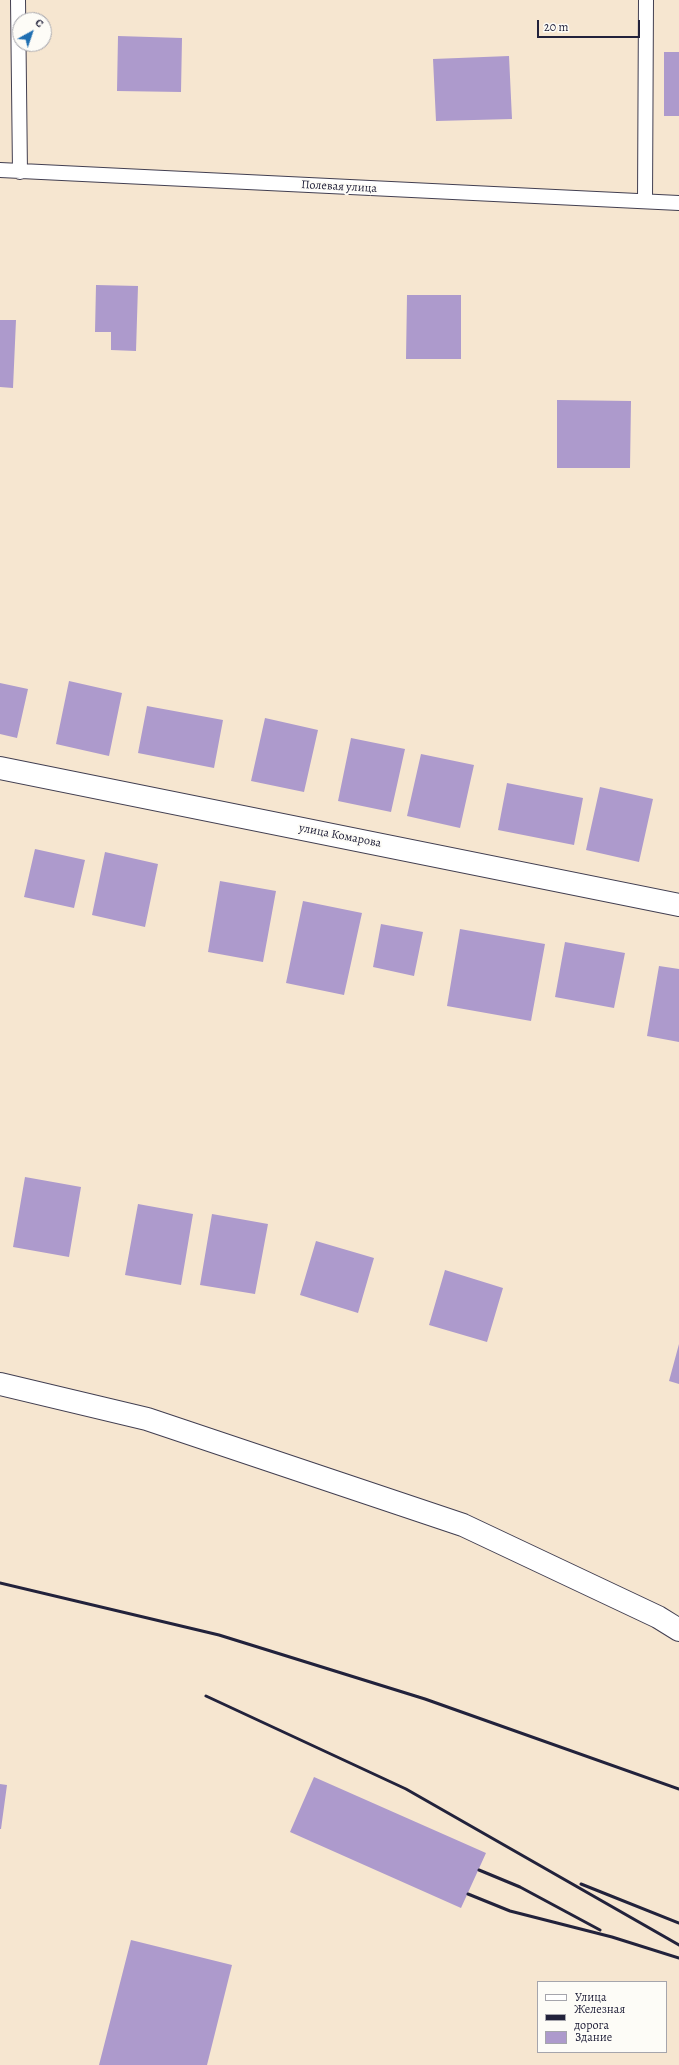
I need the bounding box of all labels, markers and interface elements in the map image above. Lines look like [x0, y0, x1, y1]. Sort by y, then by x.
north arrow [12, 12, 52, 52]
scale bar [539, 12, 642, 38]
text: С [32, 15, 47, 31]
text: 20 m [544, 19, 568, 35]
street label: Полевая улица [301, 178, 377, 196]
street label: улица Комарова [298, 821, 382, 851]
legend [537, 1981, 667, 2053]
text: Улица [575, 1989, 606, 2005]
text: Железная дорога [574, 2001, 625, 2033]
text: Здание [575, 2029, 612, 2045]

